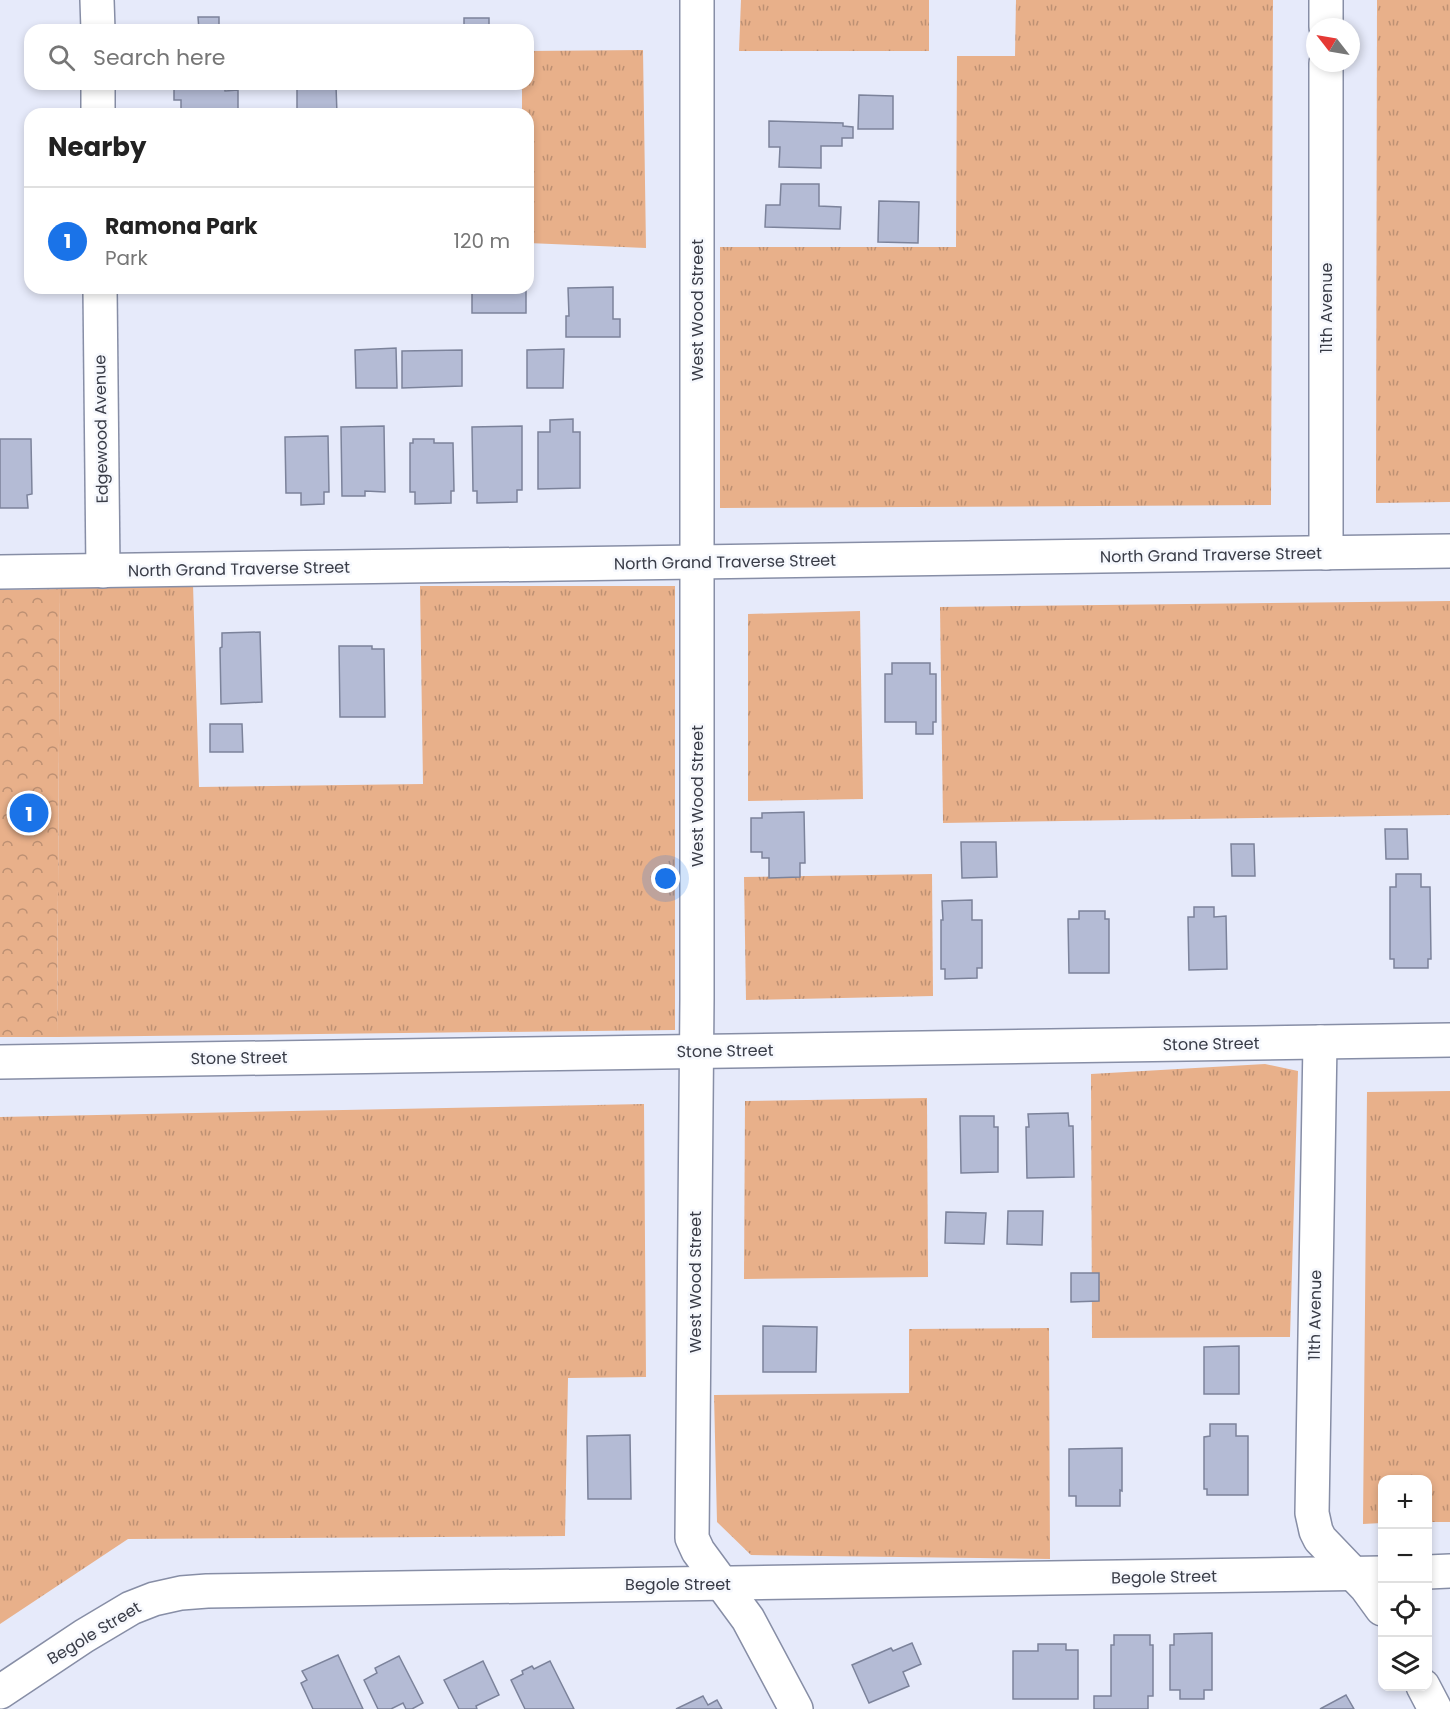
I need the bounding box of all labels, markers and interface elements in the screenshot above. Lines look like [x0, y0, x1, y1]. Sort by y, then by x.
north arrow [1306, 18, 1360, 72]
search box [24, 24, 534, 90]
icon: search [45, 41, 78, 74]
text: Search here [93, 42, 226, 73]
text: Nearby [48, 129, 146, 165]
text: Ramona Park [105, 211, 258, 242]
text: 1 [64, 227, 71, 255]
text: 120 m [454, 227, 510, 255]
street label: West Wood Street [686, 239, 709, 381]
text: Park [105, 244, 148, 272]
street label: 11th Avenue [1315, 263, 1338, 353]
street label: Edgewood Avenue [88, 354, 114, 503]
street label: North Grand Traverse Street [1100, 542, 1322, 568]
street label: North Grand Traverse Street [614, 549, 836, 575]
street label: North Grand Traverse Street [128, 556, 350, 582]
street label: West Wood Street [686, 725, 709, 867]
pin: 1 [9, 790, 48, 836]
your location [651, 864, 680, 893]
street label: Stone Street [1162, 1032, 1260, 1056]
street label: Stone Street [676, 1039, 774, 1063]
street label: Stone Street [190, 1046, 288, 1070]
street label: West Wood Street [684, 1211, 707, 1353]
street label: 11th Avenue [1303, 1269, 1327, 1361]
map controls [1378, 1475, 1432, 1691]
button: + [1378, 1475, 1432, 1529]
button: − [1378, 1529, 1432, 1583]
street label: Begole Street [1111, 1565, 1217, 1589]
street label: Begole Street [625, 1573, 731, 1596]
button: locate [1378, 1583, 1432, 1637]
street label: Begole Street [43, 1596, 145, 1670]
button: layers [1378, 1637, 1432, 1691]

